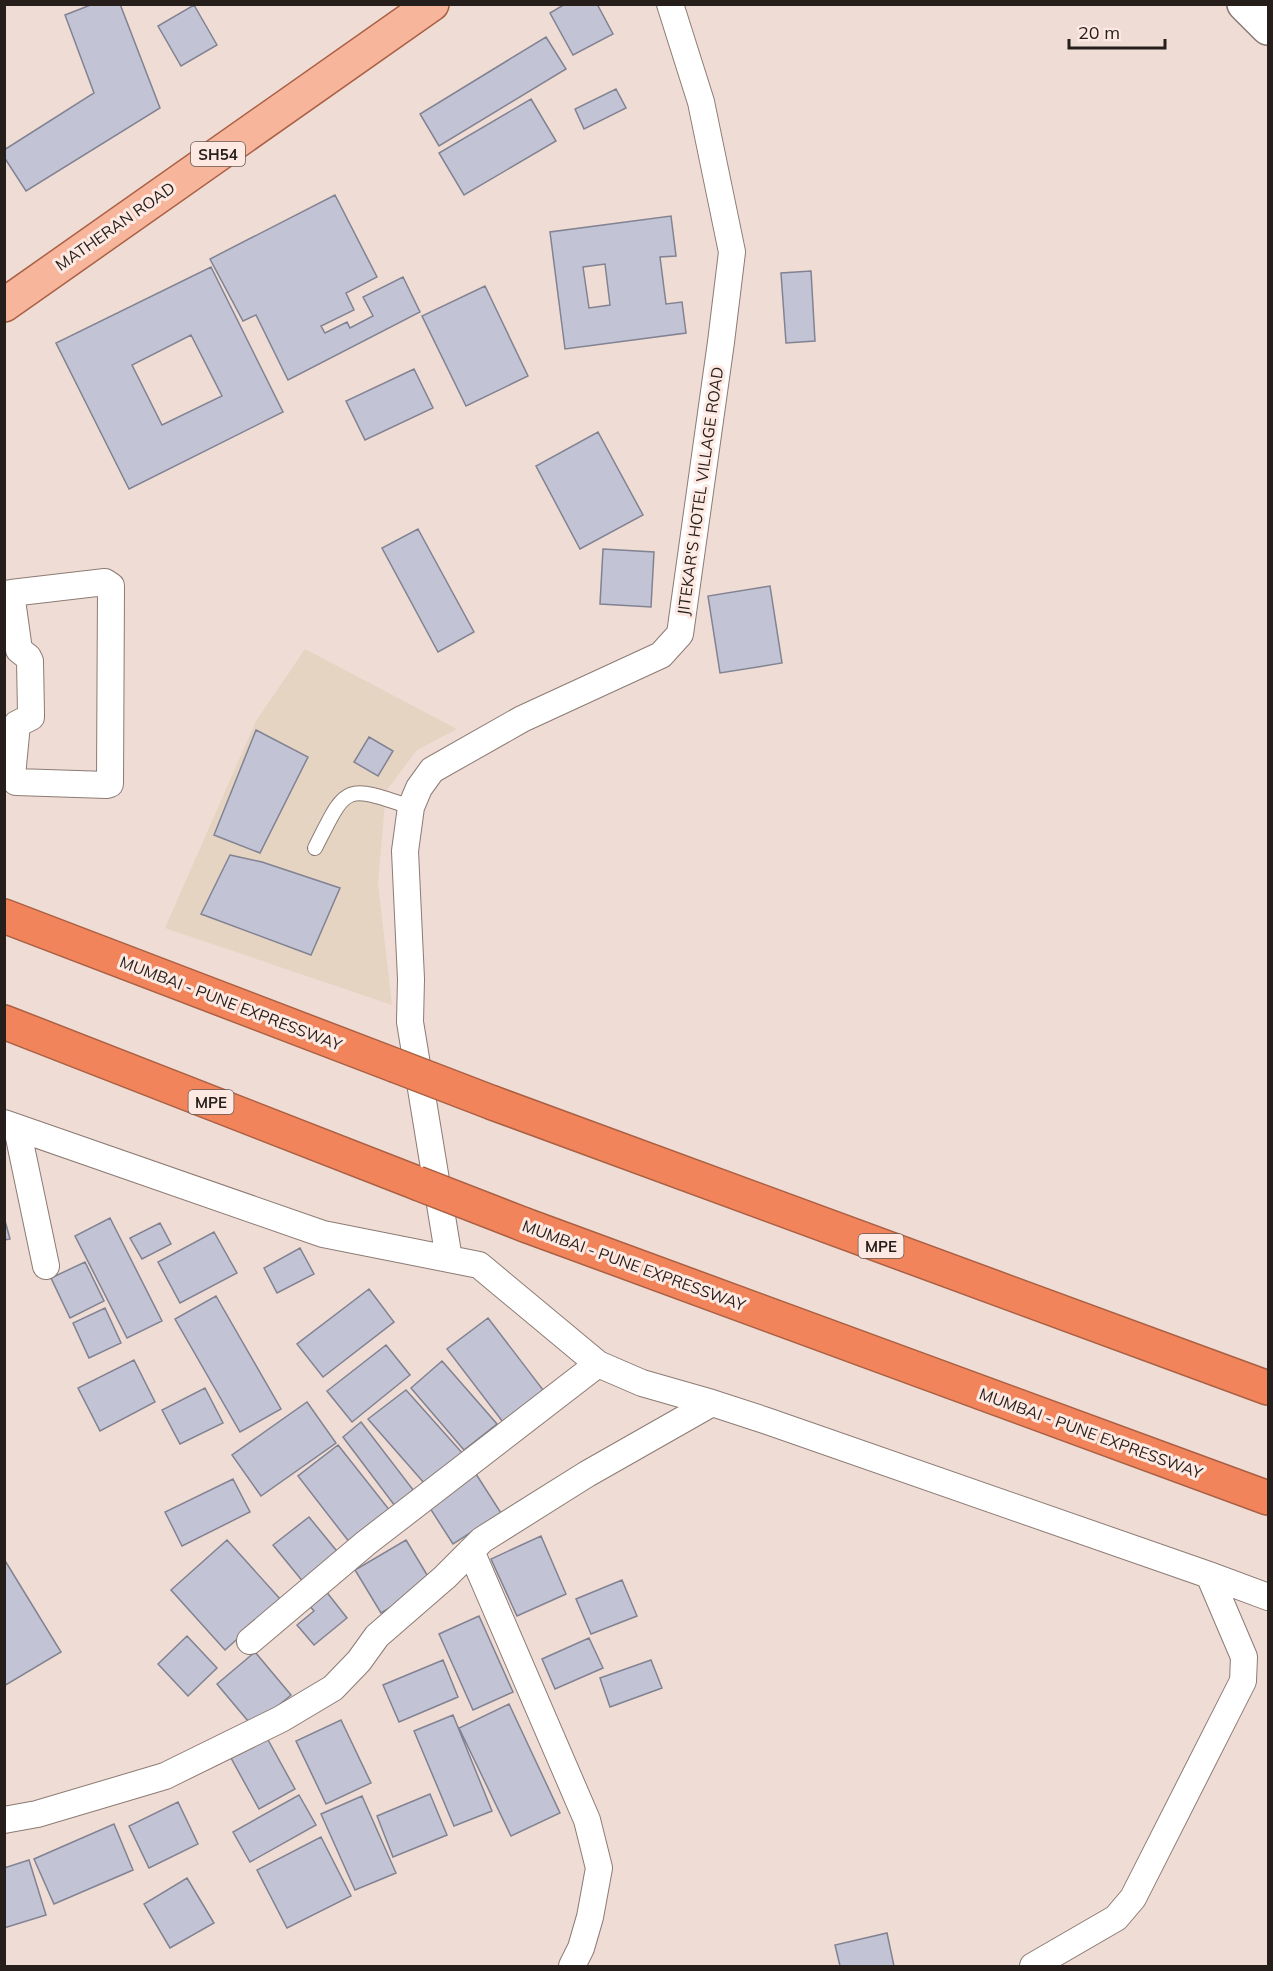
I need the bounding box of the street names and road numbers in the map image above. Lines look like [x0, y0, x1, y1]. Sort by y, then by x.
road number: SH54 [191, 142, 245, 166]
street label: MATHERAN ROAD [51, 177, 179, 275]
street label: JITEKAR'S HOTEL VILLAGE ROAD [673, 365, 727, 617]
street label: MUMBAI - PUNE EXPRESSWAY [117, 951, 345, 1055]
road number: MPE [188, 1090, 234, 1114]
street label: MUMBAI - PUNE EXPRESSWAY [520, 1215, 749, 1315]
road number: MPE [858, 1234, 904, 1258]
street label: MUMBAI - PUNE EXPRESSWAY [977, 1383, 1206, 1483]

